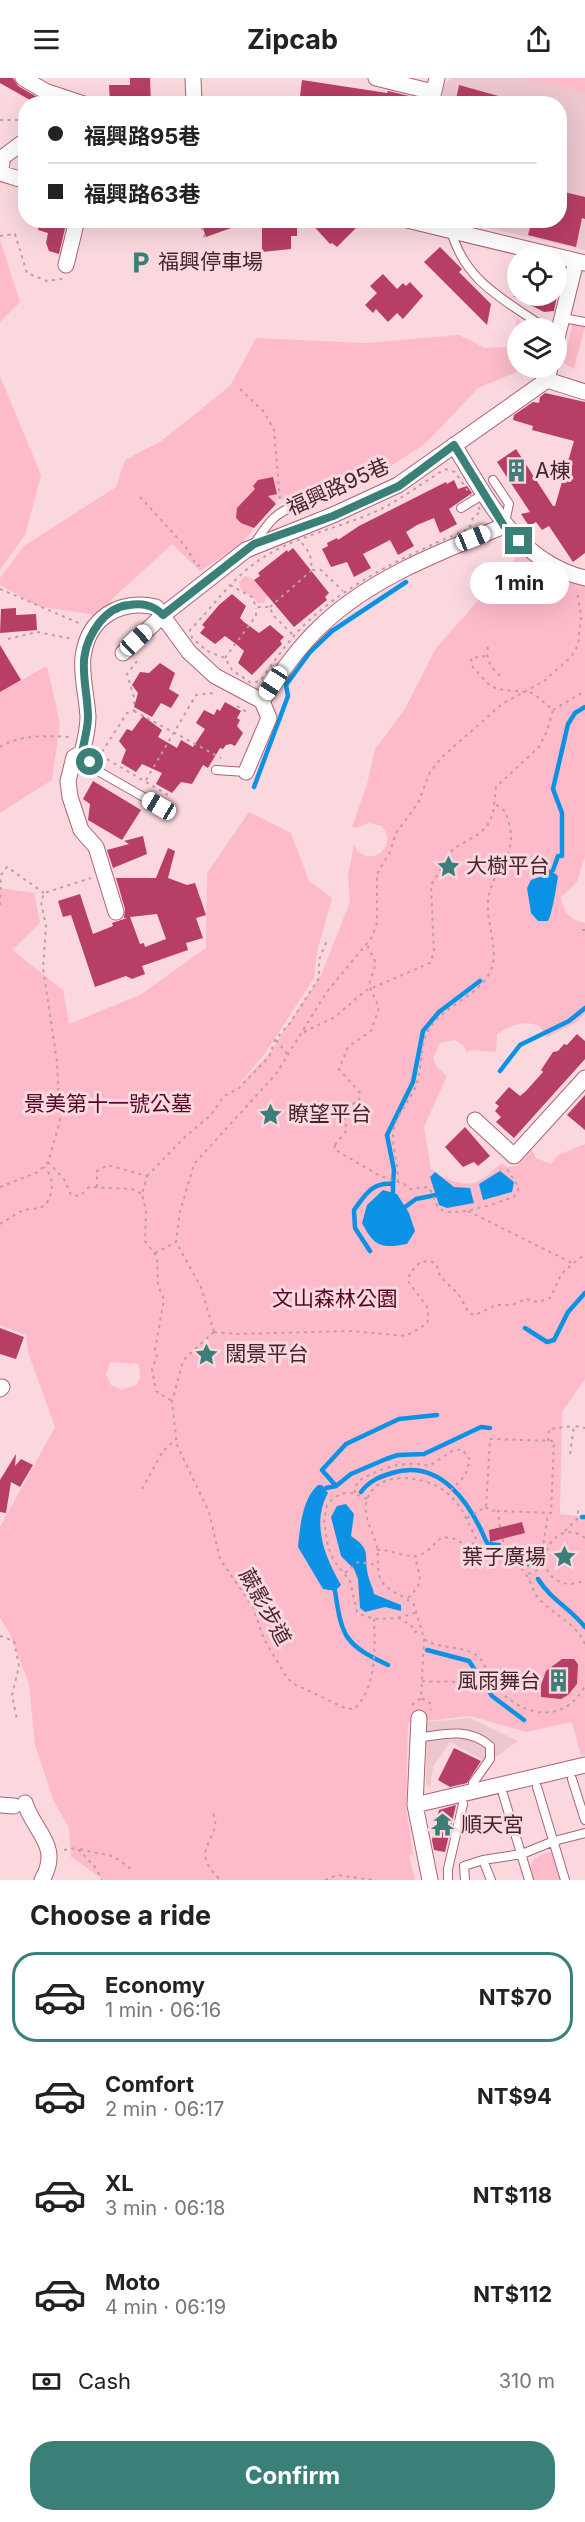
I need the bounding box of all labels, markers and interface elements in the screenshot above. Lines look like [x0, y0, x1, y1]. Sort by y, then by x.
icon: menu [30, 23, 63, 56]
text: Zipcab [247, 23, 338, 56]
icon: share [522, 23, 555, 56]
text: 福興路95巷 [84, 123, 200, 149]
text: 福興路63巷 [84, 181, 201, 207]
map controls [507, 246, 567, 378]
button: locate [507, 246, 567, 306]
parking icon: 福興停車場 [127, 249, 153, 275]
place label: 福興停車場 [158, 249, 263, 274]
button: layers [507, 318, 567, 378]
street label: 福興路95巷 [283, 453, 393, 520]
building icon: A棟 [504, 458, 530, 484]
place label: A棟 [535, 458, 571, 483]
car [453, 523, 493, 553]
route end [505, 527, 532, 554]
callout: 1 min [470, 562, 568, 604]
text: 1 min [495, 571, 544, 595]
car [117, 621, 155, 659]
car [256, 663, 290, 703]
route start [76, 748, 103, 775]
car [139, 789, 179, 823]
place icon: 大樹平台 [435, 853, 461, 879]
place label: 大樹平台 [466, 853, 550, 878]
park label: 景美第十一號公墓 [24, 1091, 192, 1116]
place icon: 瞭望平台 [257, 1101, 283, 1127]
place label: 瞭望平台 [288, 1101, 372, 1126]
park label: 文山森林公園 [272, 1286, 398, 1311]
place icon: 闊景平台 [194, 1341, 220, 1367]
place label: 闊景平台 [225, 1341, 309, 1366]
place label: 葉子廣場 [462, 1544, 546, 1569]
place icon: 葉子廣場 [551, 1544, 577, 1570]
street label: 蕨影步道 [234, 1564, 297, 1650]
place label: 風雨舞台 [457, 1668, 541, 1693]
building icon: 風雨舞台 [546, 1668, 572, 1694]
temple icon: 順天宮 [430, 1812, 456, 1838]
place label: 順天宮 [461, 1812, 524, 1837]
text: Choose a ride [30, 1899, 211, 1932]
icon: car [33, 1970, 87, 2024]
text: Economy [105, 1972, 205, 1998]
text: NT$70 [479, 1984, 552, 2010]
text: 1 min · 06:16 [105, 1998, 221, 2022]
icon: car [33, 2069, 87, 2123]
text: Comfort [105, 2071, 194, 2097]
text: NT$94 [477, 2083, 552, 2109]
text: 2 min · 06:17 [105, 2097, 224, 2121]
icon: car [33, 2168, 87, 2222]
text: XL [105, 2170, 134, 2196]
text: NT$118 [473, 2182, 552, 2208]
text: 3 min · 06:18 [105, 2196, 225, 2220]
icon: car [33, 2267, 87, 2321]
text: Moto [105, 2269, 160, 2295]
text: NT$112 [473, 2281, 552, 2307]
text: 4 min · 06:19 [105, 2295, 226, 2319]
icon: cash [30, 2365, 63, 2398]
text: Cash [78, 2368, 131, 2394]
text: 310 m [499, 2369, 555, 2393]
button: Confirm [30, 2441, 555, 2510]

